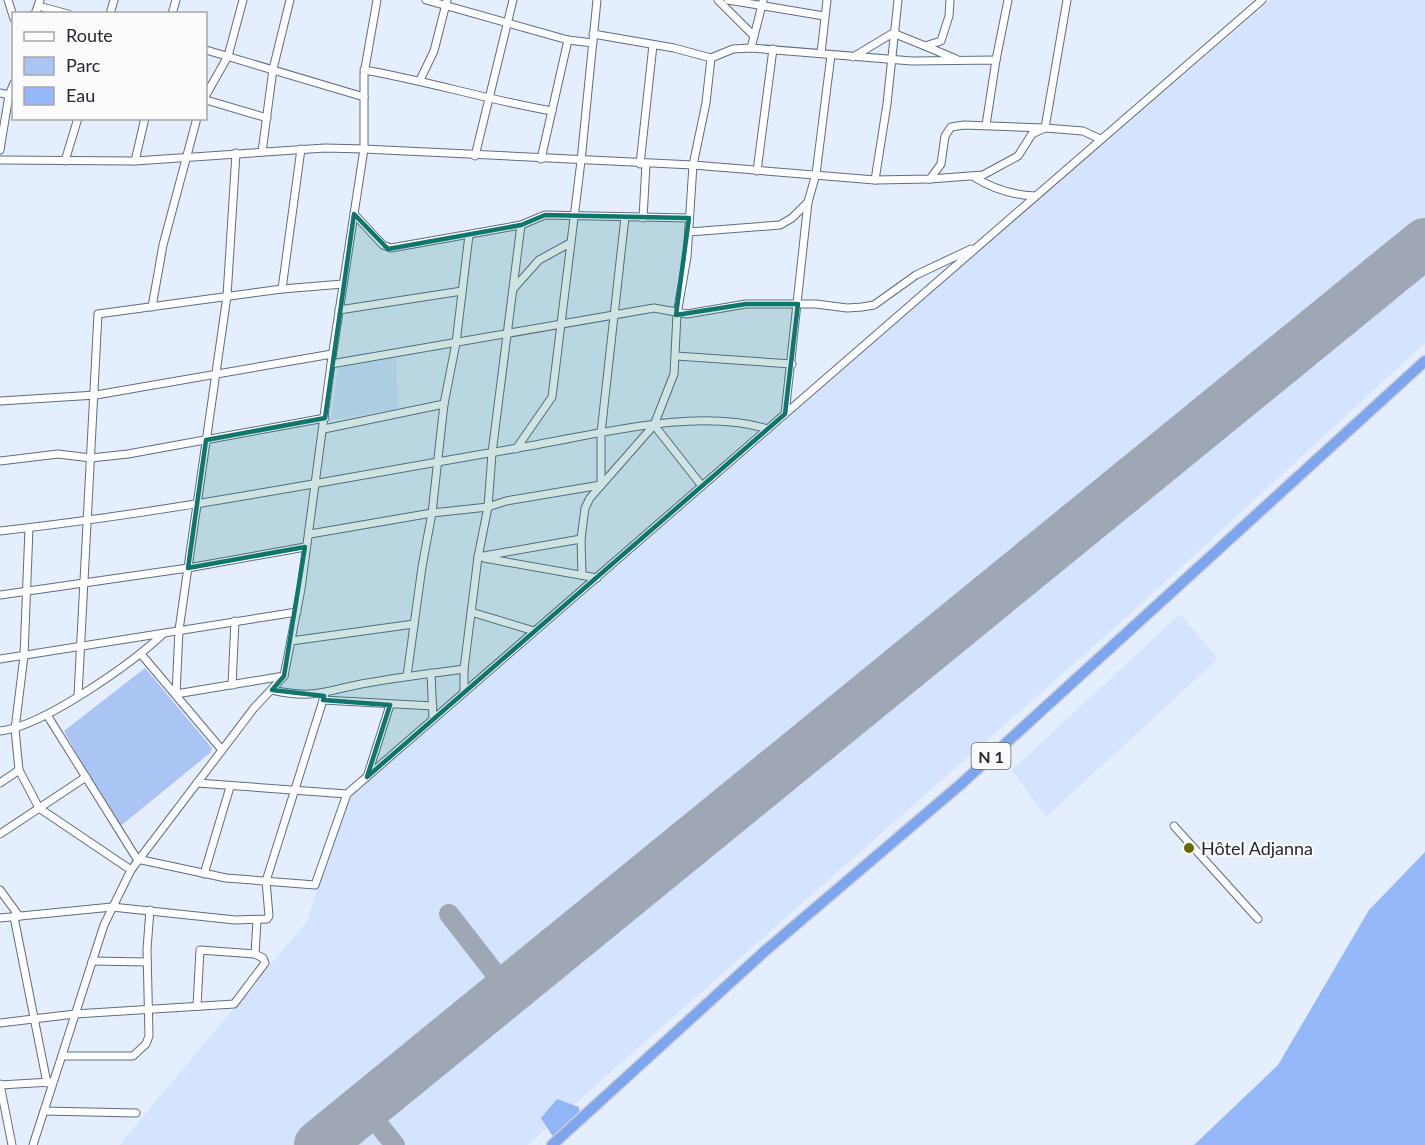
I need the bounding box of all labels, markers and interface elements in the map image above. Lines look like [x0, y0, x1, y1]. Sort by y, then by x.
legend [12, 12, 207, 120]
text: Route [66, 24, 113, 46]
text: Parc [66, 54, 101, 76]
text: Eau [66, 84, 95, 106]
road number: N 1 [972, 743, 1010, 769]
place label: Hôtel Adjanna [1201, 837, 1313, 859]
marker: Hôtel Adjanna [1182, 841, 1196, 855]

